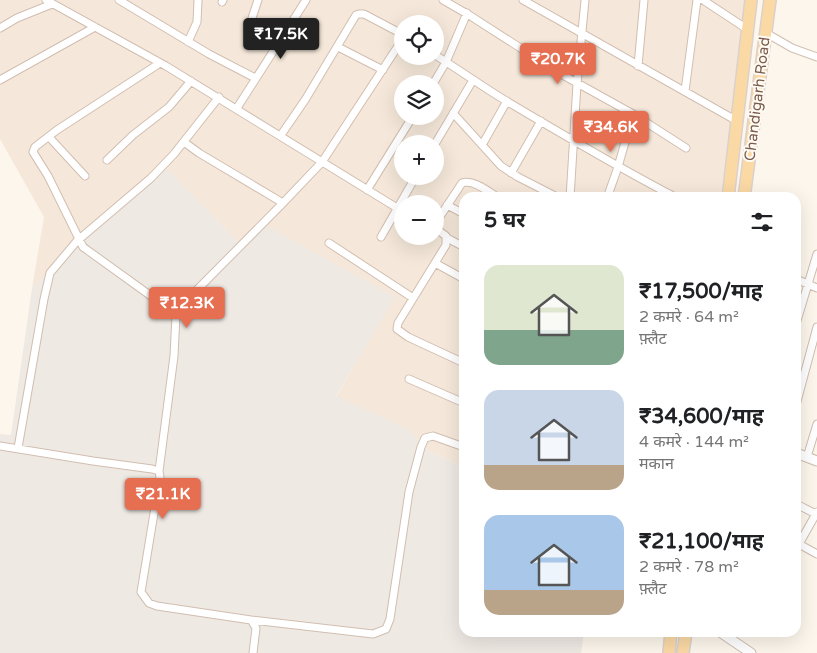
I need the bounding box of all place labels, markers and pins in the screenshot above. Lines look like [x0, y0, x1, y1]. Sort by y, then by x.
pin: ₹17.5K [240, 18, 322, 60]
pin: ₹20.7K [517, 42, 599, 85]
pin: ₹34.6K [570, 110, 652, 153]
pin: ₹12.3K [146, 286, 228, 329]
pin: ₹21.1K [122, 478, 204, 520]

